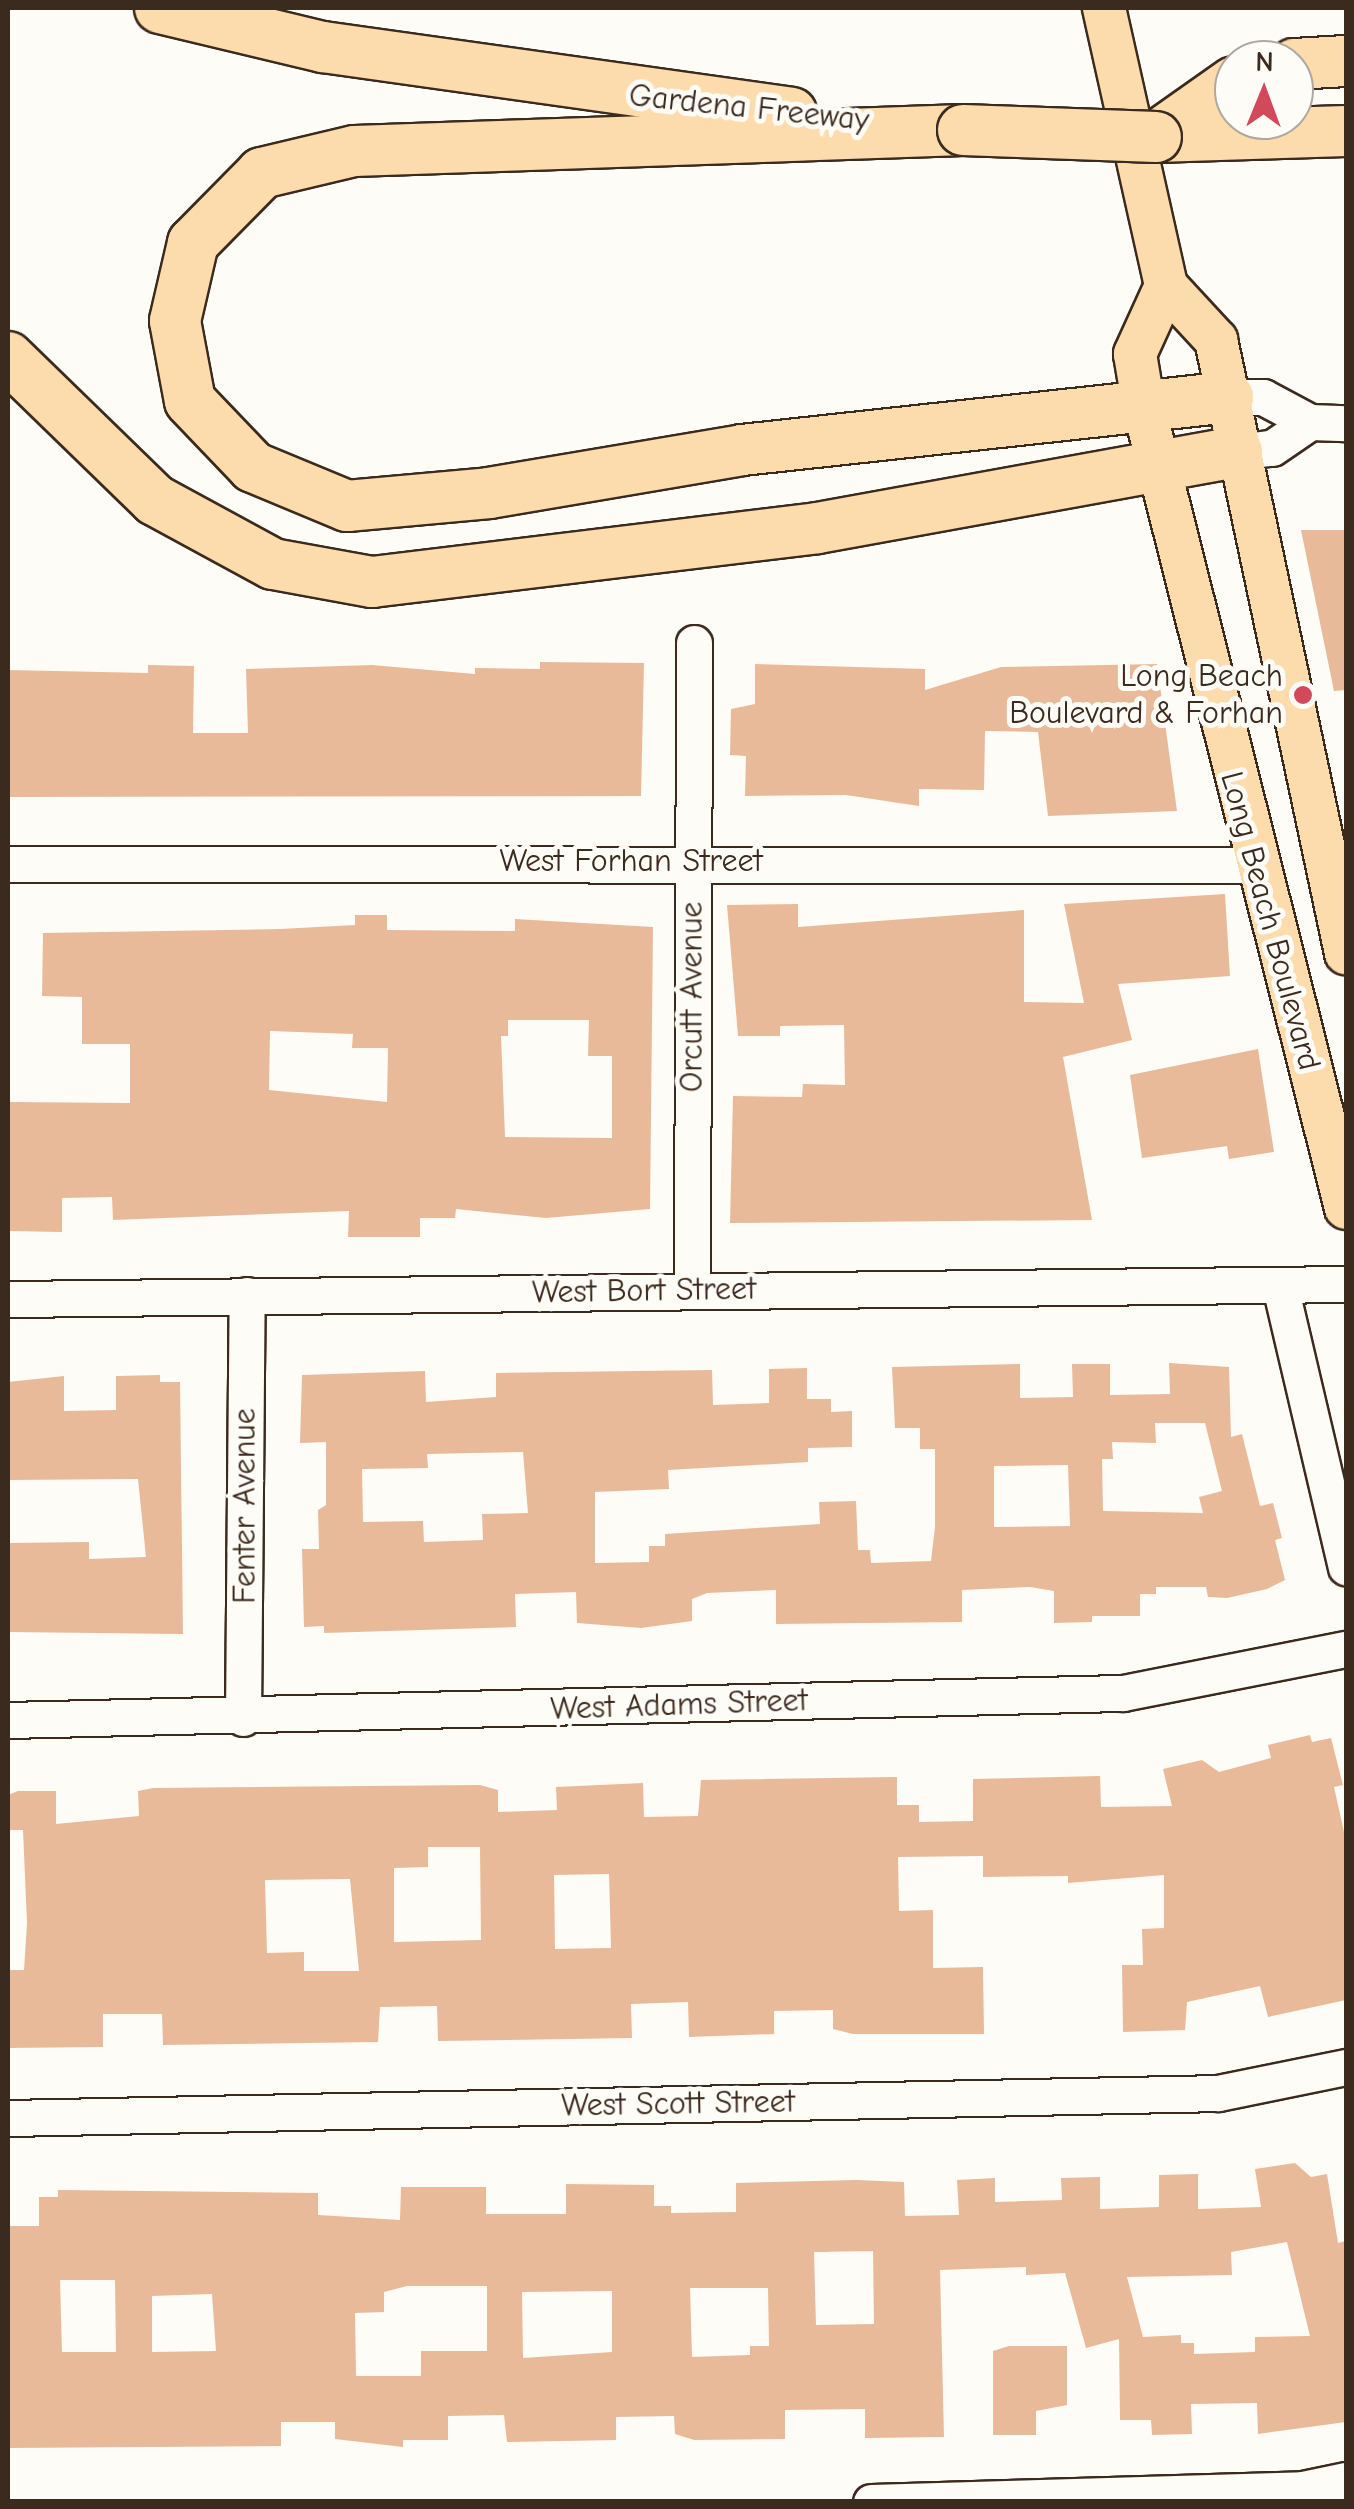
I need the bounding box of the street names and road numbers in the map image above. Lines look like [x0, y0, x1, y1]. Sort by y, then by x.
street label: Gardena Freeway [627, 76, 871, 140]
street label: Long Beach Boulevard [1212, 768, 1328, 1074]
street label: West Forhan Street [499, 842, 763, 880]
street label: Orcutt Avenue [673, 902, 711, 1092]
street label: West Bort Street [532, 1270, 756, 1312]
street label: Fenter Avenue [226, 1408, 264, 1604]
street label: West Adams Street [550, 1681, 808, 1729]
street label: West Scott Street [561, 2083, 795, 2125]

